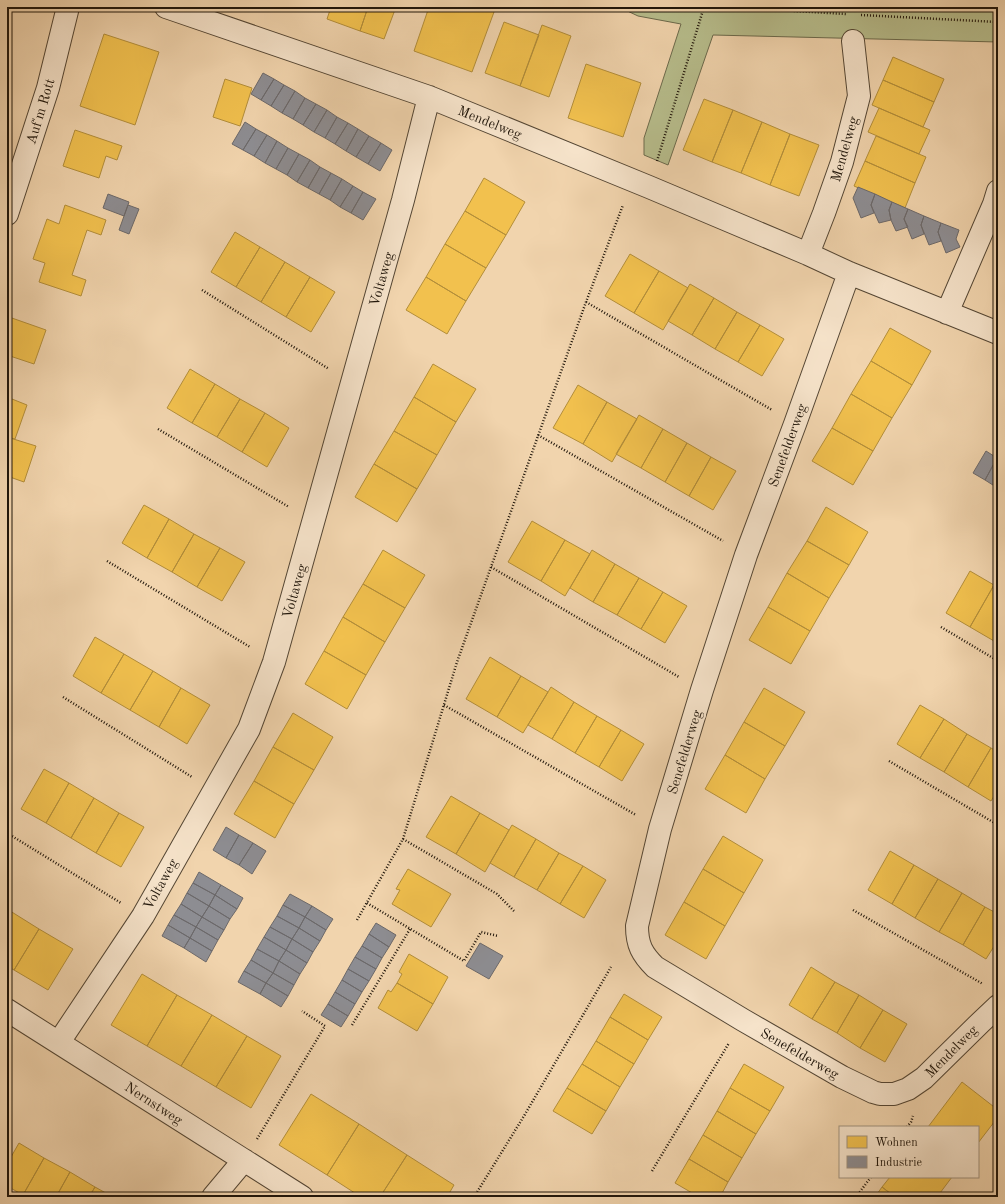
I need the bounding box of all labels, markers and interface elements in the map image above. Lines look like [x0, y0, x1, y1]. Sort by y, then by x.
street label: Auf'm Rott [24, 77, 58, 146]
street label: Mendelweg [456, 104, 524, 142]
street label: Mendelweg [829, 115, 861, 184]
street label: Voltaweg [368, 250, 397, 308]
street label: Senefelderweg [766, 401, 810, 489]
street label: Voltaweg [281, 562, 310, 620]
street label: Senefelderweg [665, 708, 705, 796]
street label: Voltaweg [141, 856, 181, 912]
street label: Mendelweg [923, 1023, 981, 1081]
street label: Senefelderweg [758, 1026, 841, 1082]
street label: Nernstweg [122, 1080, 185, 1128]
legend [839, 1126, 979, 1178]
text: Wohnen [875, 1137, 918, 1149]
text: Industrie [875, 1157, 922, 1169]

